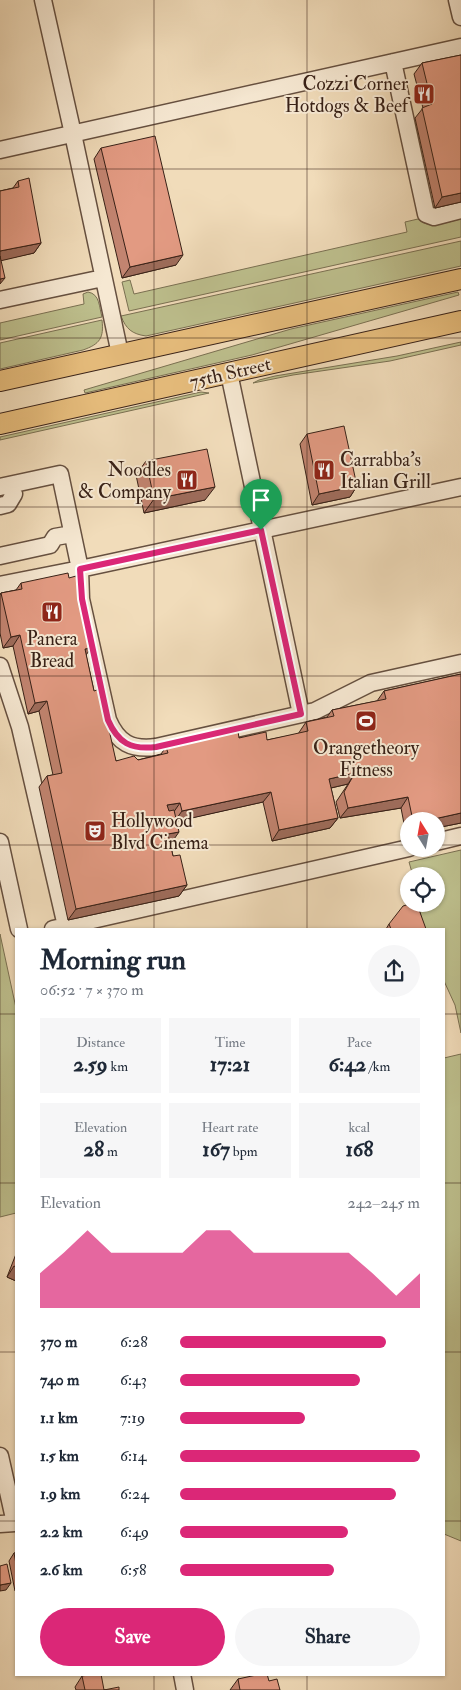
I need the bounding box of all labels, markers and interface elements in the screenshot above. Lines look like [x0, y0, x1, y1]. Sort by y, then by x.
place label: Cozzi Corner Hotdogs & Beef [285, 72, 411, 118]
restaurant icon: Cozzi Corner Hotdogs & Beef [412, 82, 436, 106]
street label: 75th Street [187, 352, 273, 394]
place label: Carrabba's Italian Grill [340, 448, 431, 494]
place label: Noodles & Company [78, 458, 172, 505]
restaurant icon: Carrabba's Italian Grill [312, 458, 336, 482]
restaurant icon: Noodles & Company [175, 468, 199, 492]
pin [240, 479, 282, 530]
icon: arrive [247, 486, 275, 514]
restaurant icon: Panera Bread [40, 600, 64, 624]
place label: Panera Bread [26, 627, 78, 673]
sports icon: Orangetheory Fitness [354, 709, 378, 733]
place label: Orangetheory Fitness [313, 736, 420, 782]
place label: Hollywood Blvd Cinema [111, 809, 209, 855]
north arrow [400, 812, 445, 858]
map controls [400, 812, 445, 912]
theatre icon: Hollywood Blvd Cinema [83, 819, 107, 843]
button: locate [400, 867, 445, 912]
text: Morning run [40, 943, 186, 978]
button: share [368, 945, 420, 997]
text: 06:52 · 7 × 370 m [40, 980, 144, 1000]
text: Distance [76, 1034, 125, 1051]
text: Time [215, 1034, 245, 1051]
text: Pace [347, 1034, 372, 1051]
text: 2.59 [73, 1051, 108, 1078]
text: 17:21 [210, 1051, 250, 1078]
text: 6:42 [328, 1051, 366, 1078]
text: km [108, 1058, 128, 1075]
text: /km [366, 1058, 390, 1075]
text: Elevation [74, 1119, 127, 1136]
text: Heart rate [201, 1119, 258, 1136]
text: kcal [349, 1119, 370, 1136]
text: 28 [84, 1136, 104, 1163]
text: 167 [202, 1136, 230, 1163]
text: 168 [345, 1136, 373, 1163]
text: m [104, 1143, 118, 1160]
text: bpm [230, 1143, 258, 1160]
text: Elevation [40, 1193, 101, 1213]
text: 242–245 m [348, 1193, 420, 1213]
text: 370 m [40, 1332, 77, 1352]
text: 6:28 [120, 1332, 148, 1352]
text: 740 m [40, 1370, 80, 1390]
text: 6:43 [120, 1370, 147, 1390]
text: 1.1 km [40, 1408, 78, 1428]
text: 7:19 [120, 1408, 145, 1428]
text: 1.5 km [40, 1446, 79, 1466]
text: 6:14 [120, 1446, 146, 1466]
text: 1.9 km [40, 1484, 80, 1504]
text: 6:24 [120, 1484, 149, 1504]
text: 2.2 km [40, 1522, 83, 1542]
text: 6:49 [120, 1522, 149, 1542]
text: 2.6 km [40, 1560, 83, 1580]
text: 6:58 [120, 1560, 147, 1580]
button: Save [40, 1608, 225, 1666]
button: Share [235, 1608, 420, 1666]

